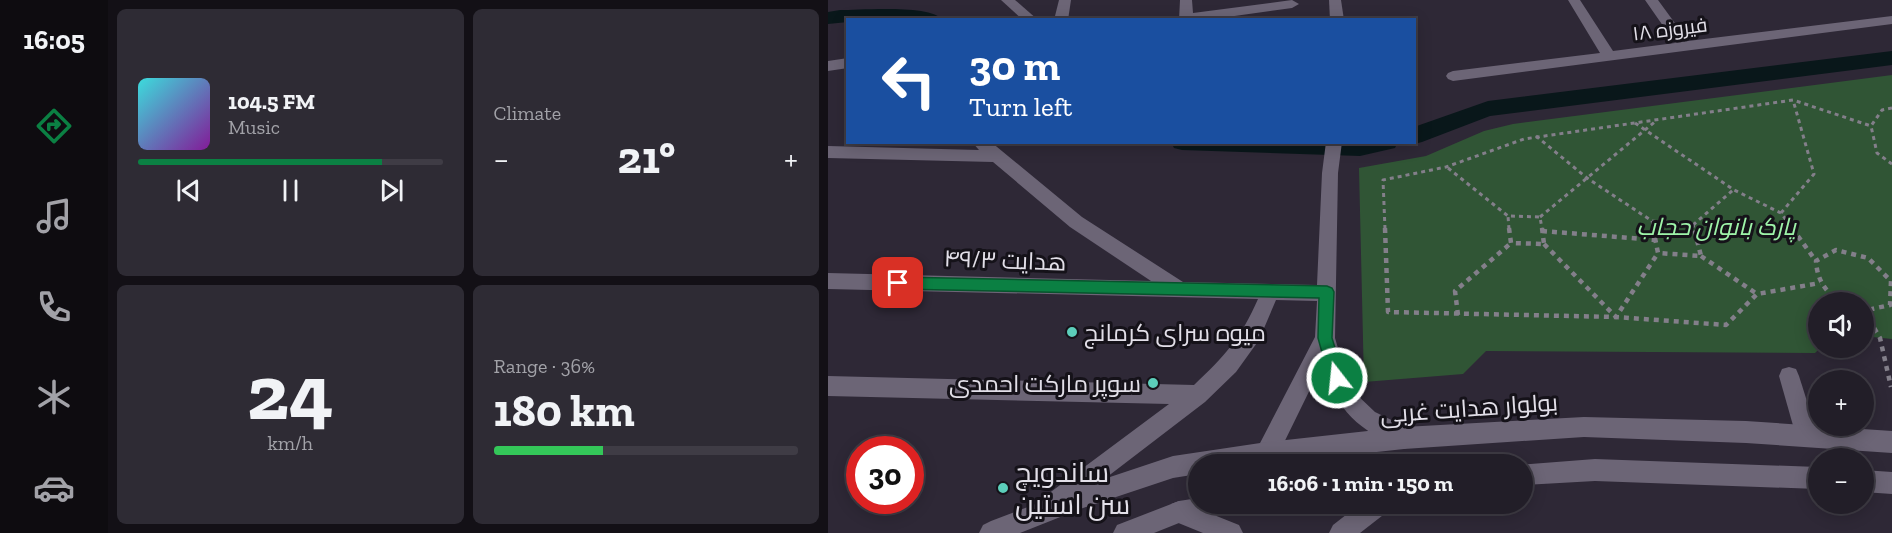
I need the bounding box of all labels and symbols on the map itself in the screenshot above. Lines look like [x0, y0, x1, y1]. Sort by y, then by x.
street label: فیروزه ۱۸ [1631, 13, 1709, 45]
park label: پارک بانوان حجاب [1636, 212, 1797, 243]
street label: هدایت ۴۹/۳ [943, 243, 1067, 277]
pin [872, 257, 923, 308]
place label: میوه سرای کرمانج [1084, 318, 1266, 349]
marker: میوه سرای کرمانج [1065, 325, 1079, 339]
position arrow [1305, 346, 1369, 410]
place label: سوپر مارکت احمدی [949, 369, 1141, 400]
marker: سوپر مارکت احمدی [1146, 376, 1160, 390]
street label: بولوار هدایت غربی [1379, 387, 1559, 429]
speed limit sign: 30 [846, 436, 924, 514]
place label: ساندویچ سن استین [1015, 456, 1130, 521]
marker: ساندویچ سن استین [996, 481, 1010, 495]

